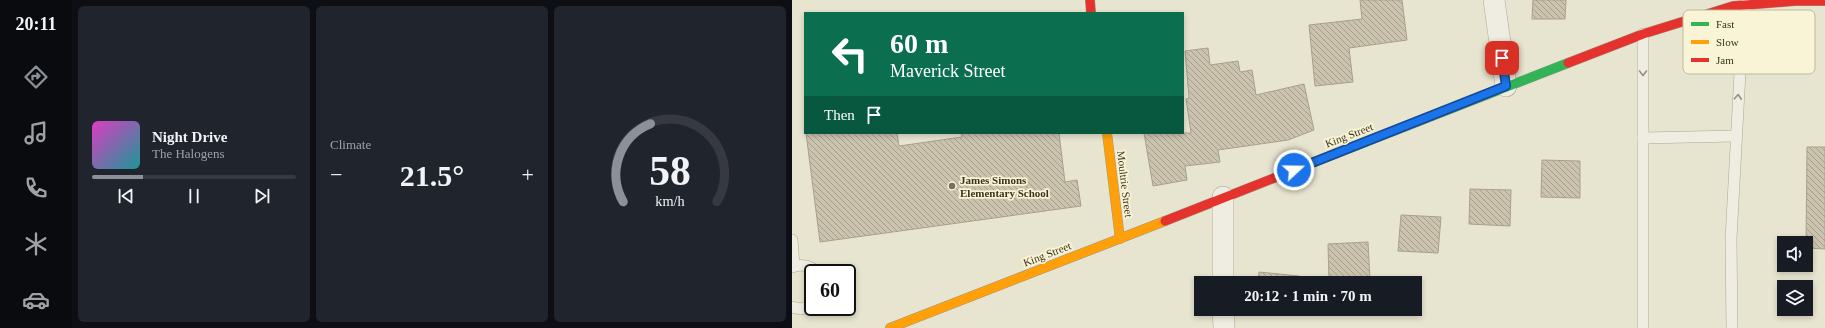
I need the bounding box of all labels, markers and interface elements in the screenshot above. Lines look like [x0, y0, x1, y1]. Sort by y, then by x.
legend [1683, 10, 1815, 74]
text: 20:11 [15, 14, 57, 34]
text: Fast [1716, 18, 1734, 30]
icon: left [824, 28, 876, 80]
text: 60 m [890, 28, 948, 59]
text: Slow [1716, 36, 1739, 48]
pin [1485, 41, 1519, 75]
icon: arrive [1491, 47, 1513, 69]
text: Jam [1716, 54, 1734, 66]
text: Maverick Street [890, 61, 1005, 81]
icon: directions [22, 63, 50, 91]
one-way arrow [1639, 70, 1647, 76]
one-way arrow [1734, 94, 1743, 100]
icon: arrive [863, 104, 885, 126]
text: Then [824, 107, 855, 123]
icon: music [22, 119, 50, 147]
street label: King Street [1323, 120, 1375, 150]
text: Night Drive [152, 129, 227, 145]
text: Climate [330, 137, 371, 152]
text: The Halogens [152, 146, 225, 161]
text: 58 [649, 148, 691, 194]
position arrow [1273, 149, 1315, 191]
street label: Moultrie Street [1115, 150, 1135, 218]
text: 21.5° [400, 159, 464, 192]
text: − [330, 162, 342, 187]
text: + [522, 162, 534, 187]
icon: phone [22, 174, 50, 202]
place label: James Simons Elementary School [960, 174, 1049, 199]
marker: James Simons Elementary School [947, 181, 957, 191]
icon: previous [115, 185, 137, 207]
icon: pause [183, 185, 205, 207]
icon: next [251, 185, 273, 207]
text: km/h [655, 193, 685, 209]
icon: climate [22, 230, 50, 258]
map controls [1777, 236, 1813, 316]
button: sound [1777, 236, 1813, 272]
street label: King Street [1021, 239, 1073, 269]
speed limit sign: 60 [804, 264, 856, 316]
button: layers [1777, 280, 1813, 316]
icon: car [22, 286, 50, 314]
text: 20:12 · 1 min · 70 m [1244, 288, 1372, 304]

